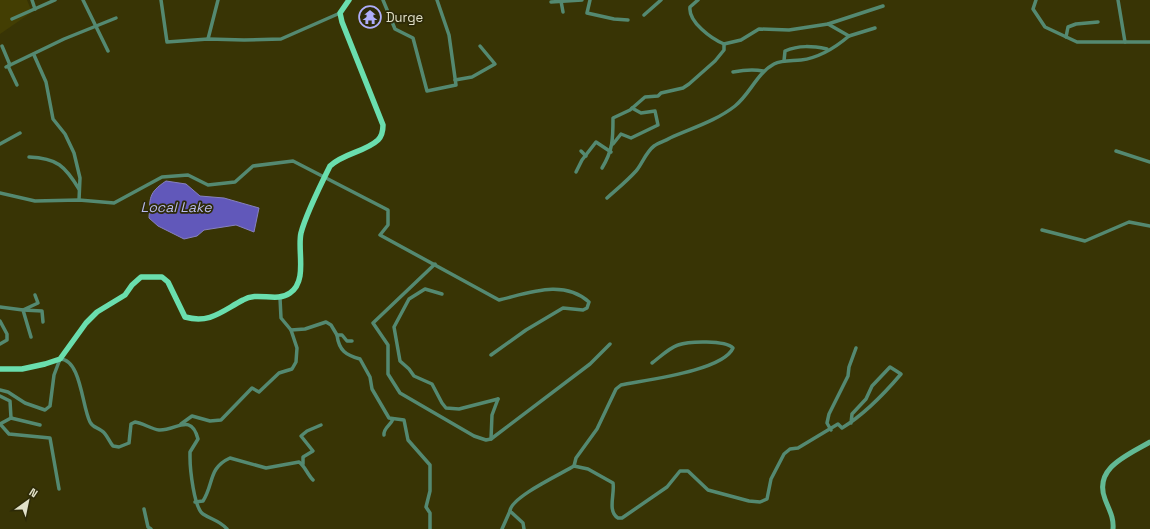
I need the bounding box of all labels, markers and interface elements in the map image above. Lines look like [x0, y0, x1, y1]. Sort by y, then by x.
temple icon: Durge [357, 4, 383, 30]
place label: Durge [386, 9, 423, 26]
water label: Local Lake [141, 198, 212, 216]
north arrow [8, 481, 48, 521]
text: N [27, 485, 40, 500]

